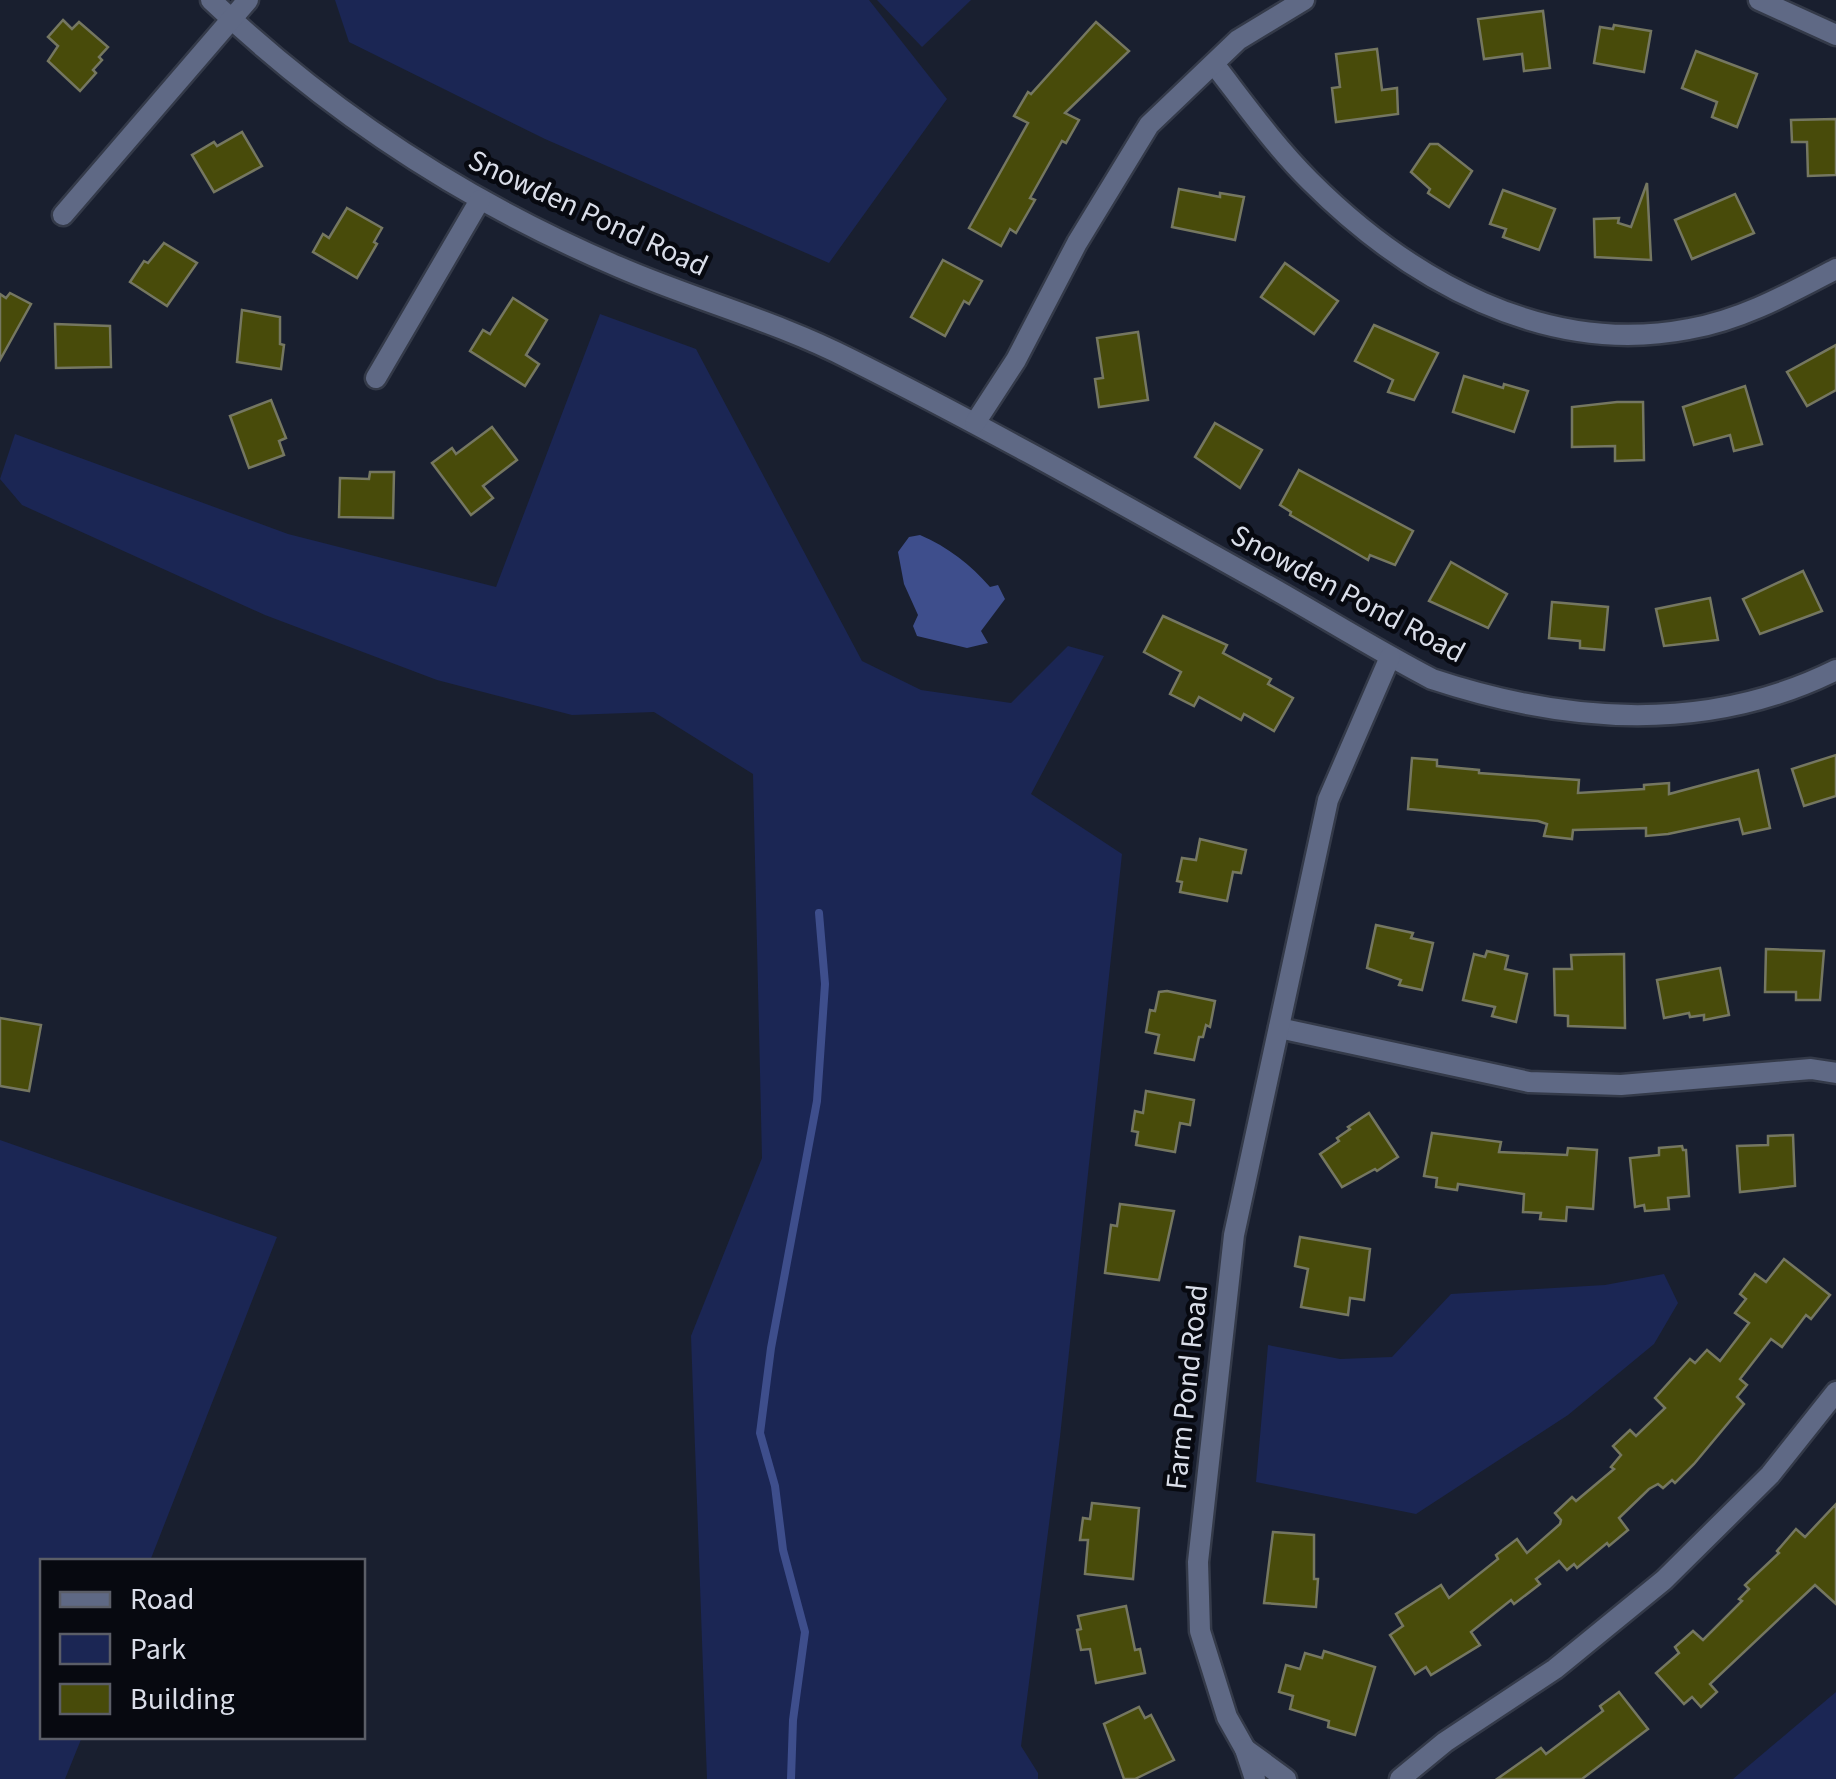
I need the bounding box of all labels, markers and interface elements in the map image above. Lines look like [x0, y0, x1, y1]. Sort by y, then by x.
street label: Snowden Pond Road [461, 139, 715, 287]
street label: Snowden Pond Road [1223, 514, 1473, 674]
street label: Farm Pond Road [1155, 1282, 1219, 1492]
legend [40, 1559, 365, 1739]
text: Road [130, 1578, 194, 1621]
text: Park [130, 1628, 186, 1671]
text: Building [130, 1678, 235, 1721]

